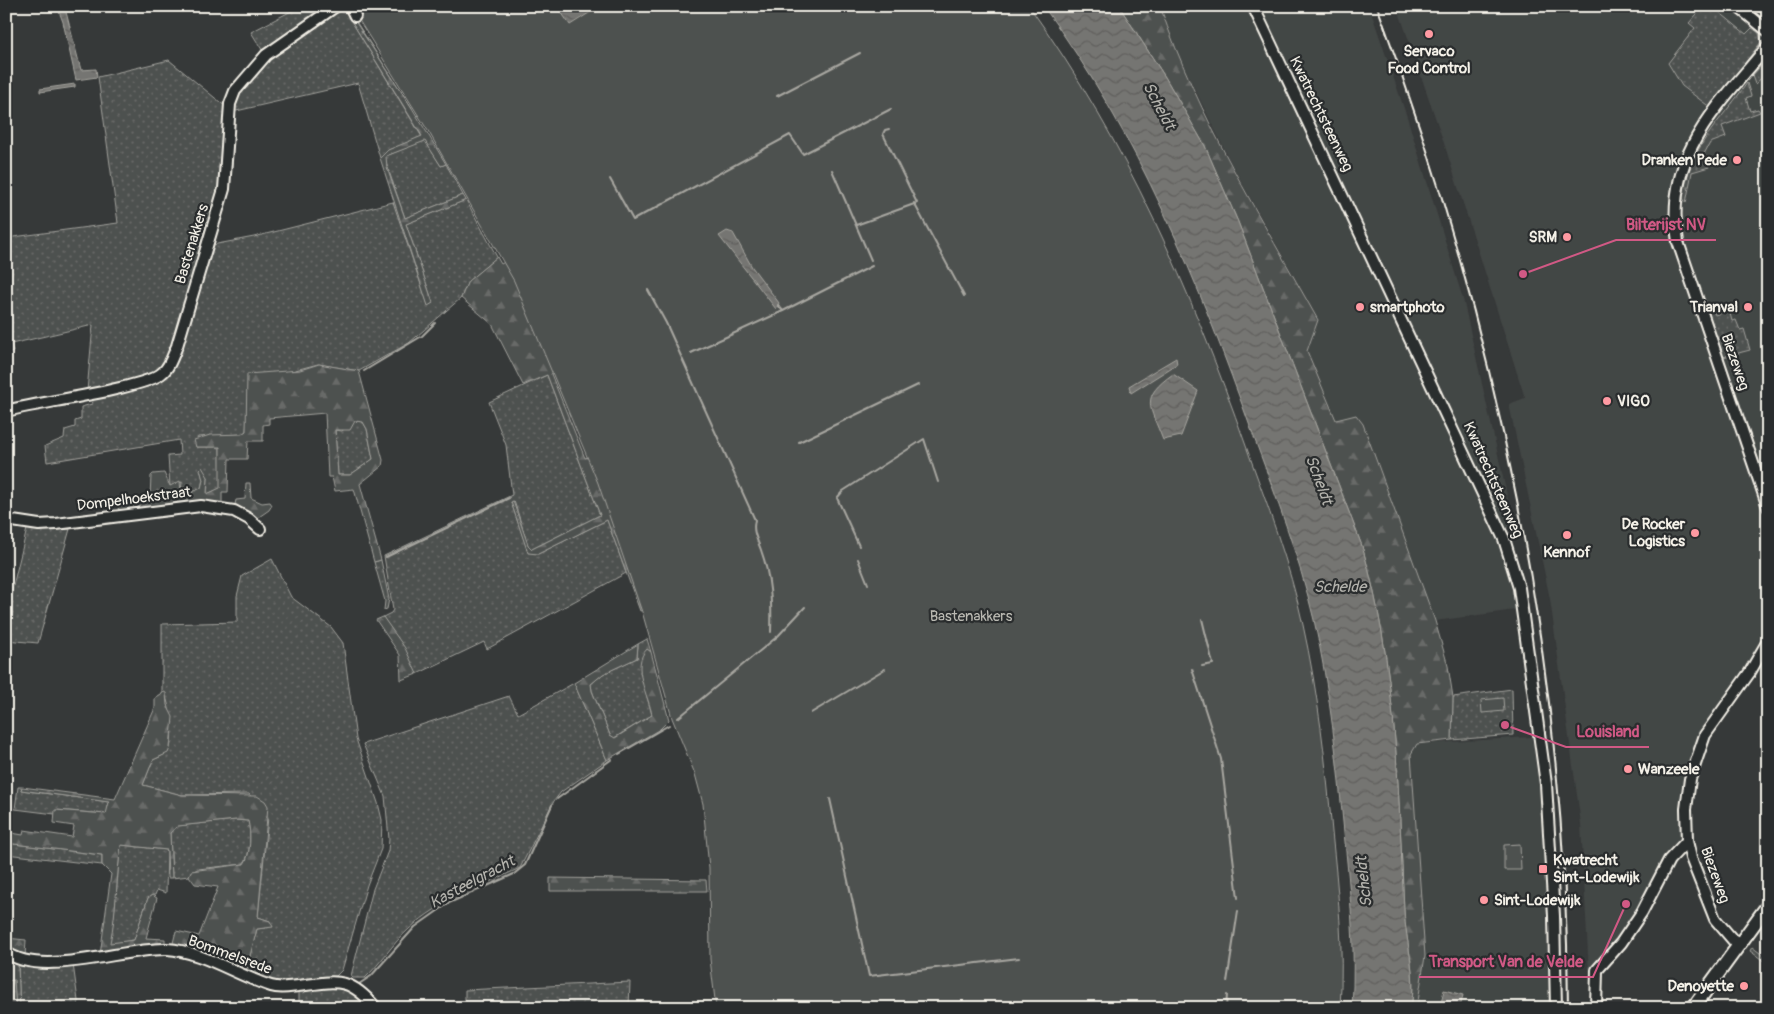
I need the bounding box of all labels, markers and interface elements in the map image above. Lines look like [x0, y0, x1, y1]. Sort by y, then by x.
marker: Servaco Food Control [1423, 28, 1435, 40]
place label: Servaco Food Control [1387, 42, 1471, 78]
street label: Kwatrechtsteenweg [1285, 53, 1357, 175]
water label: Scheldt [1138, 79, 1181, 135]
place label: Dranken Pede [1642, 151, 1728, 170]
marker: Dranken Pede [1731, 154, 1743, 166]
street label: Bastenakkers [171, 201, 213, 286]
callout: Bilterijst NV [1616, 209, 1716, 240]
text: Bilterijst NV [1626, 215, 1706, 235]
place label: SRM [1529, 228, 1557, 247]
marker: SRM [1561, 231, 1573, 243]
place label: smartphoto [1370, 298, 1445, 317]
place label: Trianval [1689, 298, 1738, 317]
marker: smartphoto [1354, 301, 1366, 313]
marker: Trianval [1742, 301, 1754, 313]
street label: Biezeweg [1716, 331, 1754, 393]
place label: VIGO [1617, 392, 1650, 411]
marker: VIGO [1601, 395, 1613, 407]
street label: Kwatrechtsteenweg [1459, 419, 1527, 541]
water label: Scheldt [1301, 453, 1338, 509]
street label: Dompelhoekstraat [76, 482, 193, 515]
place label: De Rocker Logistics [1622, 515, 1686, 551]
marker: De Rocker Logistics [1689, 527, 1701, 539]
marker: Kennof [1561, 529, 1573, 541]
place label: Kennof [1543, 543, 1592, 562]
water label: Schelde [1314, 577, 1368, 597]
park label: Bastenakkers [930, 607, 1013, 626]
callout: Louisland [1566, 716, 1649, 747]
text: Louisland [1576, 722, 1640, 742]
place label: Wanzeele [1638, 760, 1700, 779]
marker: Wanzeele [1622, 763, 1634, 775]
street label: Biezeweg [1696, 844, 1734, 906]
water label: Kasteelgracht [426, 850, 519, 913]
place label: Kwatrecht Sint-Lodewijk [1553, 851, 1640, 887]
water label: Scheldt [1351, 854, 1377, 908]
marker: Kwatrecht Sint-Lodewijk [1537, 863, 1549, 875]
place label: Sint-Lodewijk [1494, 891, 1581, 910]
marker: Sint-Lodewijk [1478, 894, 1490, 906]
street label: Bommelsrede [186, 931, 275, 979]
callout: Transport Van de Velde [1419, 946, 1593, 977]
text: Transport Van de Velde [1428, 952, 1584, 972]
place label: Denoyette [1668, 977, 1735, 996]
marker: Denoyette [1738, 980, 1750, 992]

